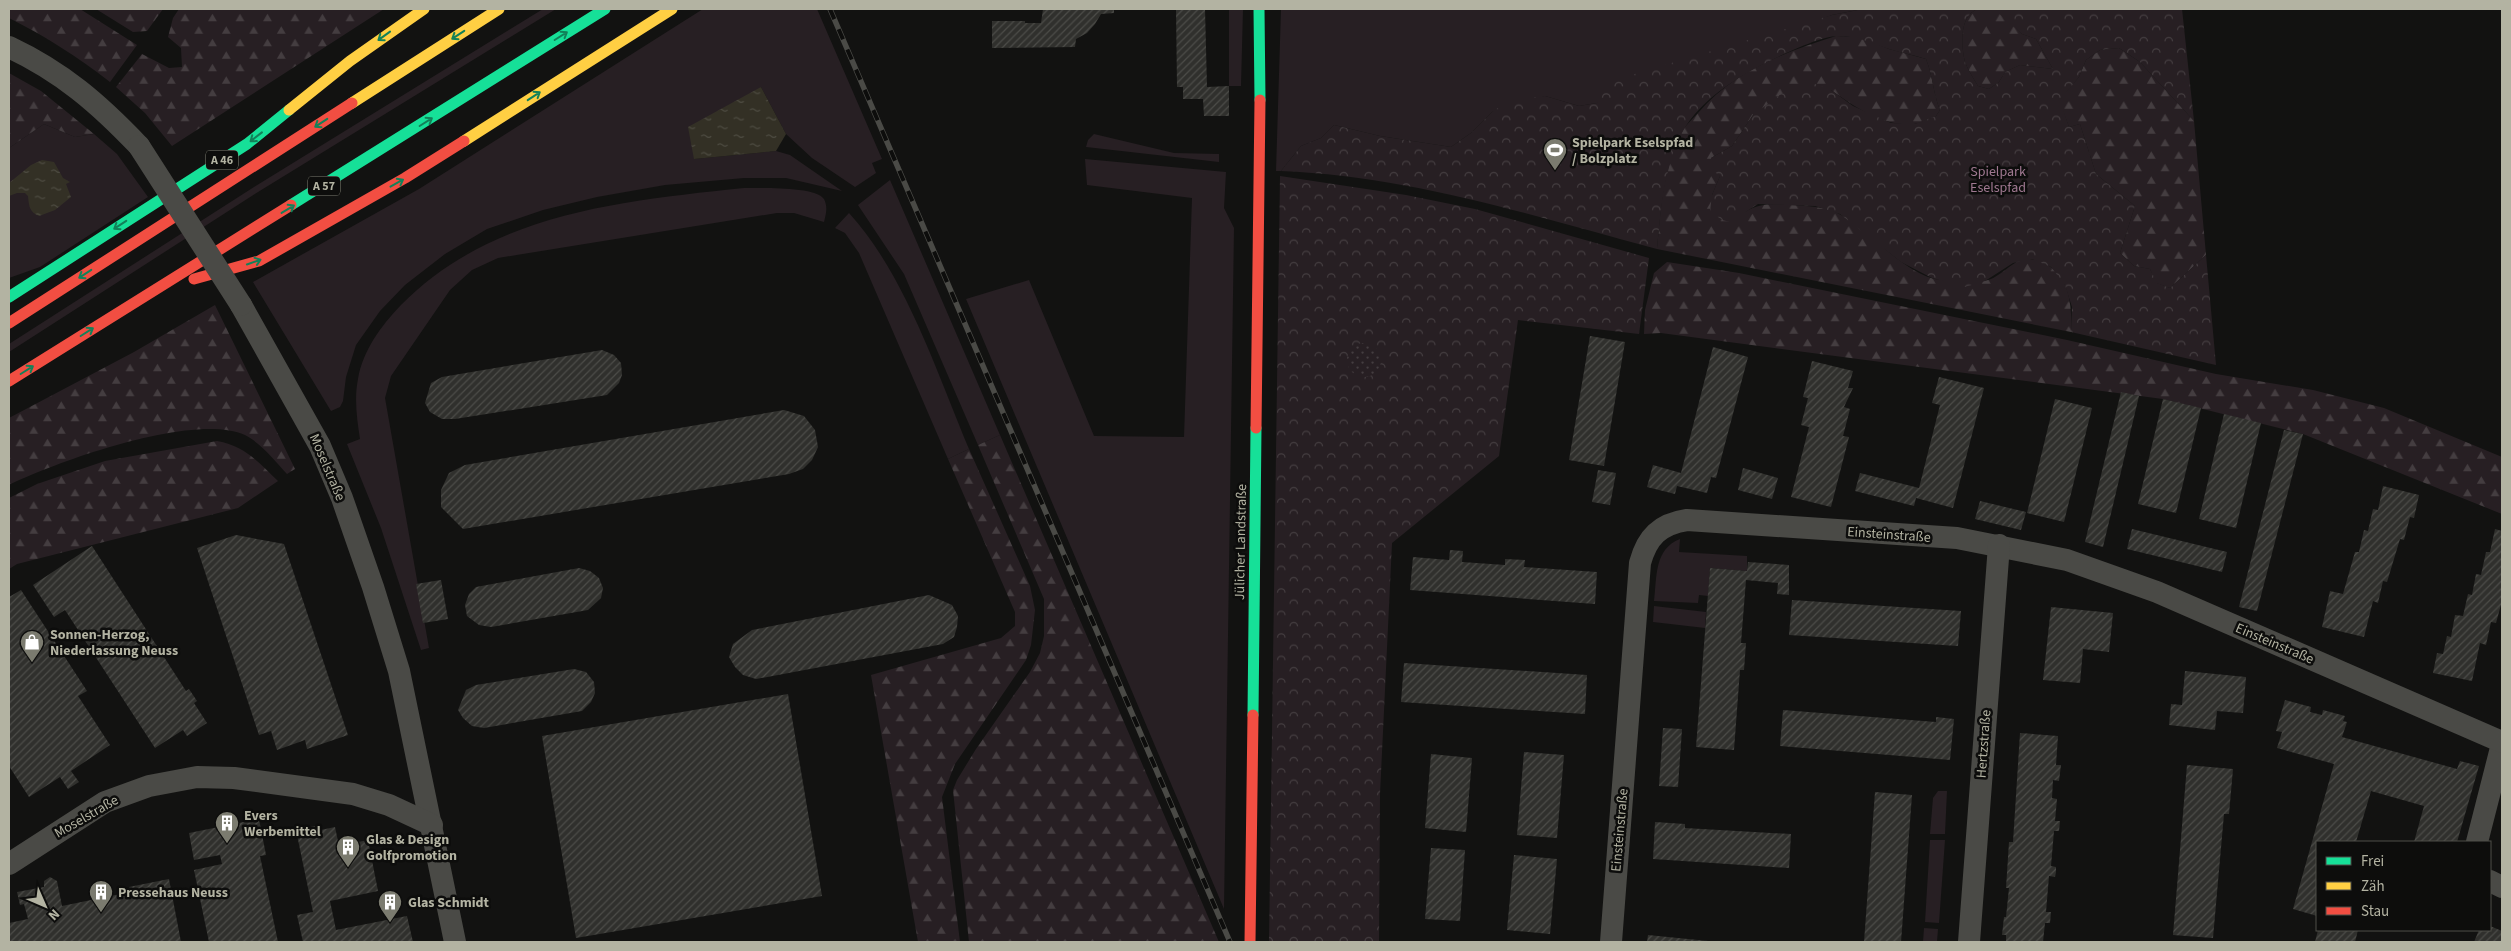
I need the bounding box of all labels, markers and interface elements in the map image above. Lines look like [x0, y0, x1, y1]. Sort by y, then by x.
one-way arrow [451, 30, 465, 40]
one-way arrow [377, 31, 391, 41]
one-way arrow [554, 31, 568, 41]
one-way arrow [526, 91, 540, 101]
one-way arrow [418, 117, 432, 127]
one-way arrow [314, 118, 328, 128]
one-way arrow [250, 131, 263, 142]
place label: Spielpark Eselspfad / Bolzplatz [1572, 133, 1693, 169]
sports icon: Spielpark Eselspfad / Bolzplatz [1542, 137, 1568, 171]
road number: A 46 [206, 150, 238, 170]
park label: Spielpark Eselspfad [1970, 162, 2026, 198]
road number: A 57 [308, 177, 340, 196]
one-way arrow [389, 178, 403, 188]
one-way arrow [281, 203, 295, 213]
one-way arrow [114, 221, 128, 231]
one-way arrow [246, 256, 262, 266]
one-way arrow [79, 269, 93, 279]
one-way arrow [79, 327, 93, 337]
one-way arrow [20, 364, 34, 374]
street label: Moselstraße [304, 431, 350, 504]
street label: Jülicher Landstraße [1230, 484, 1252, 600]
street label: Einsteinstraße [1847, 522, 1931, 548]
street label: Einsteinstraße [2232, 618, 2317, 669]
place label: Sonnen-Herzog, Niederlassung Neuss [50, 625, 178, 661]
shop icon: Sonnen-Herzog, Niederlassung Neuss [19, 629, 45, 663]
street label: Hertzstraße [1972, 709, 1996, 779]
street label: Einsteinstraße [1606, 788, 1634, 873]
street label: Moselstraße [51, 790, 122, 843]
place label: Evers Werbemittel [244, 806, 321, 842]
building icon: Evers Werbemittel [214, 810, 240, 844]
place label: Glas & Design Golfpromotion [366, 830, 457, 866]
building icon: Glas & Design Golfpromotion [335, 834, 361, 868]
legend [2316, 841, 2491, 931]
text: Frei [2361, 851, 2384, 872]
text: Zäh [2361, 876, 2385, 897]
building icon: Pressehaus Neuss [88, 879, 114, 913]
north arrow [20, 881, 70, 931]
place label: Pressehaus Neuss [118, 883, 228, 903]
building icon: Glas Schmidt [377, 889, 403, 923]
place label: Glas Schmidt [408, 893, 490, 913]
text: Stau [2361, 901, 2389, 922]
text: N [43, 904, 64, 925]

